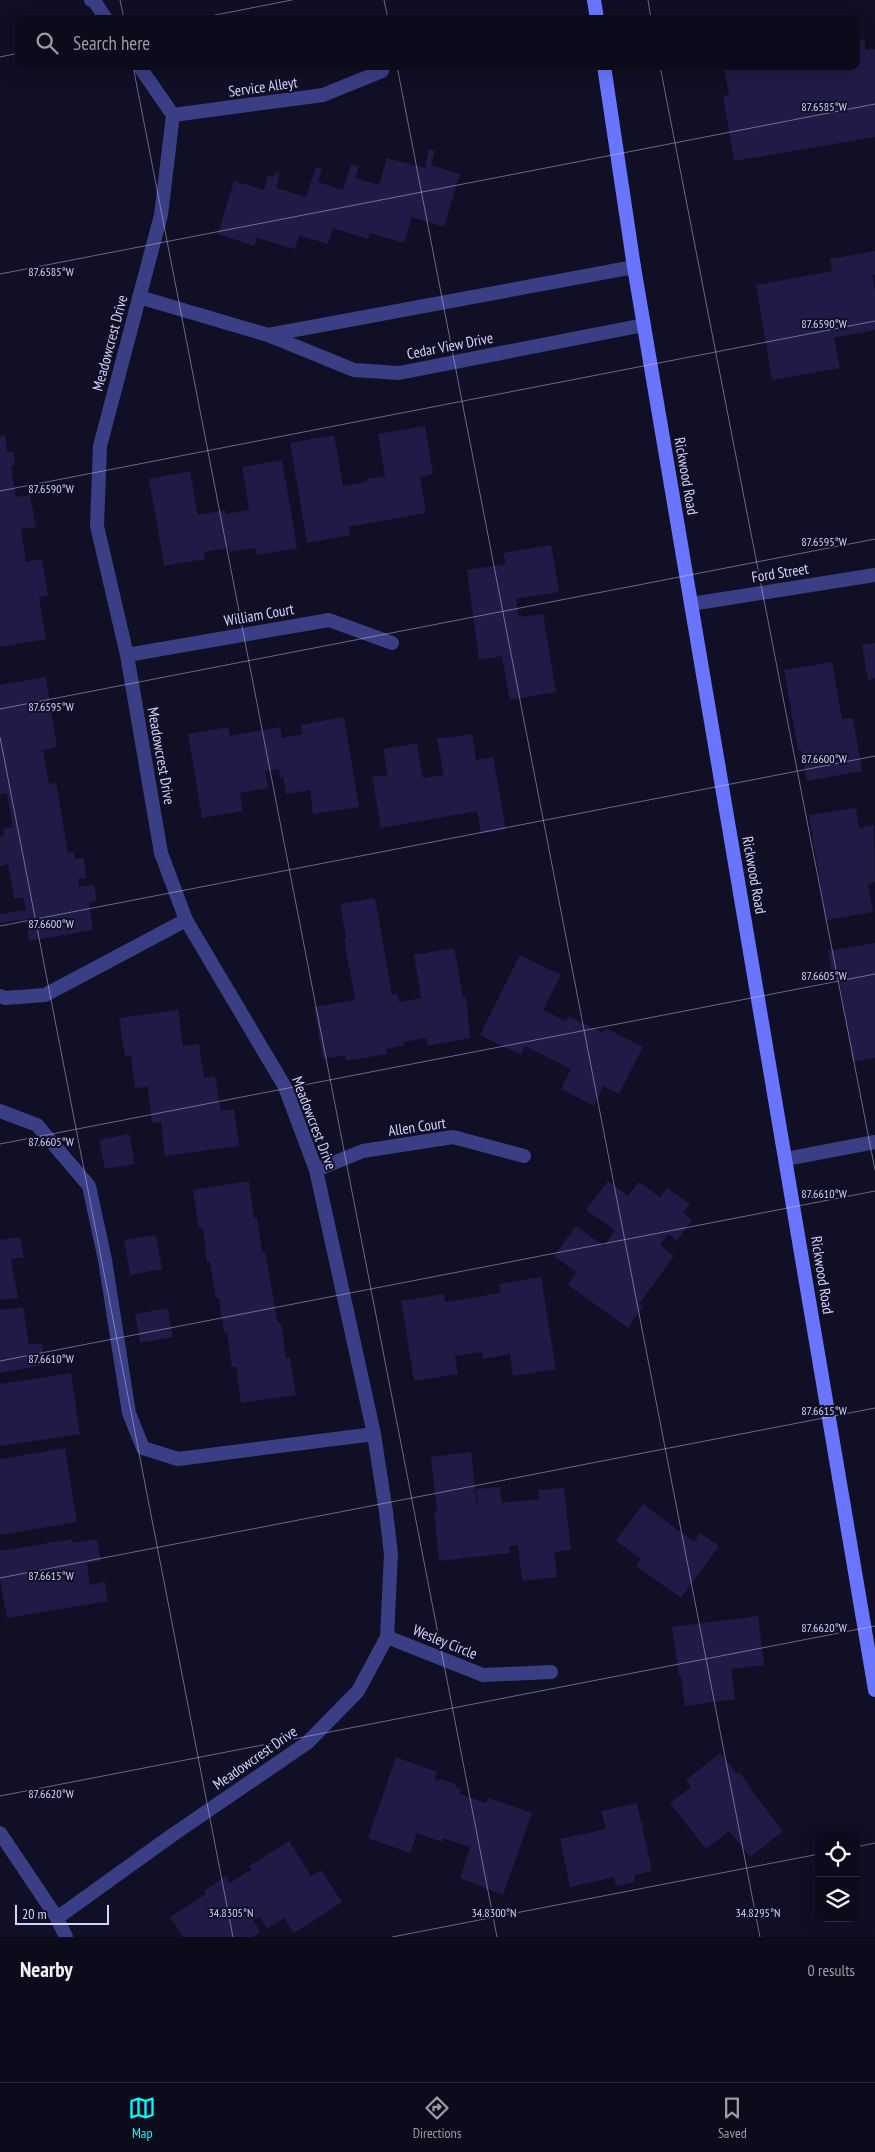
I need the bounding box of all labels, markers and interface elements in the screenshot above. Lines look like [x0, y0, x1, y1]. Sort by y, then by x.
search box [15, 15, 860, 70]
icon: search [33, 29, 61, 57]
text: Search here [73, 31, 150, 55]
street label: Service Alleyt [227, 72, 299, 101]
text: 87.6585°W [801, 99, 847, 114]
text: 87.6585°W [28, 264, 74, 279]
street label: Meadowcrest Drive [88, 293, 131, 393]
text: 87.6590°W [801, 316, 847, 331]
street label: Cedar View Drive [405, 328, 495, 363]
street label: Rickwood Road [670, 436, 703, 516]
text: 87.6590°W [28, 481, 74, 496]
text: 87.6595°W [801, 534, 847, 549]
street label: Ford Street [750, 559, 810, 586]
street label: William Court [223, 599, 295, 630]
text: 87.6595°W [28, 699, 74, 714]
street label: Meadowcrest Drive [144, 706, 179, 806]
text: 87.6600°W [801, 751, 847, 766]
street label: Rickwood Road [738, 835, 771, 915]
text: 87.6600°W [28, 916, 74, 931]
text: 87.6605°W [801, 968, 847, 983]
street label: Meadowcrest Drive [288, 1073, 341, 1172]
street label: Allen Court [387, 1113, 447, 1140]
text: 87.6605°W [28, 1134, 74, 1149]
text: 87.6610°W [801, 1186, 847, 1201]
street label: Rickwood Road [807, 1235, 838, 1315]
text: 87.6610°W [28, 1351, 74, 1366]
text: 87.6615°W [801, 1403, 847, 1418]
text: 87.6615°W [28, 1568, 74, 1583]
street label: Wesley Circle [410, 1620, 480, 1663]
text: 87.6620°W [801, 1620, 847, 1635]
street label: Meadowcrest Drive [209, 1722, 301, 1794]
text: 87.6620°W [28, 1786, 74, 1801]
map controls [815, 1832, 860, 1922]
button: locate [815, 1832, 860, 1877]
button: layers [815, 1877, 860, 1922]
scale bar [15, 1902, 109, 1925]
text: 20 m [22, 1905, 47, 1923]
text: 34.8305°N [208, 1905, 254, 1920]
text: 34.8300°N [471, 1905, 517, 1920]
text: 34.8295°N [735, 1905, 781, 1920]
text: Nearby [20, 1956, 73, 1983]
text: 0 results [808, 1960, 855, 1980]
tab: Map [128, 2094, 156, 2142]
tab: Directions [413, 2094, 461, 2142]
tab: Saved [718, 2094, 747, 2142]

